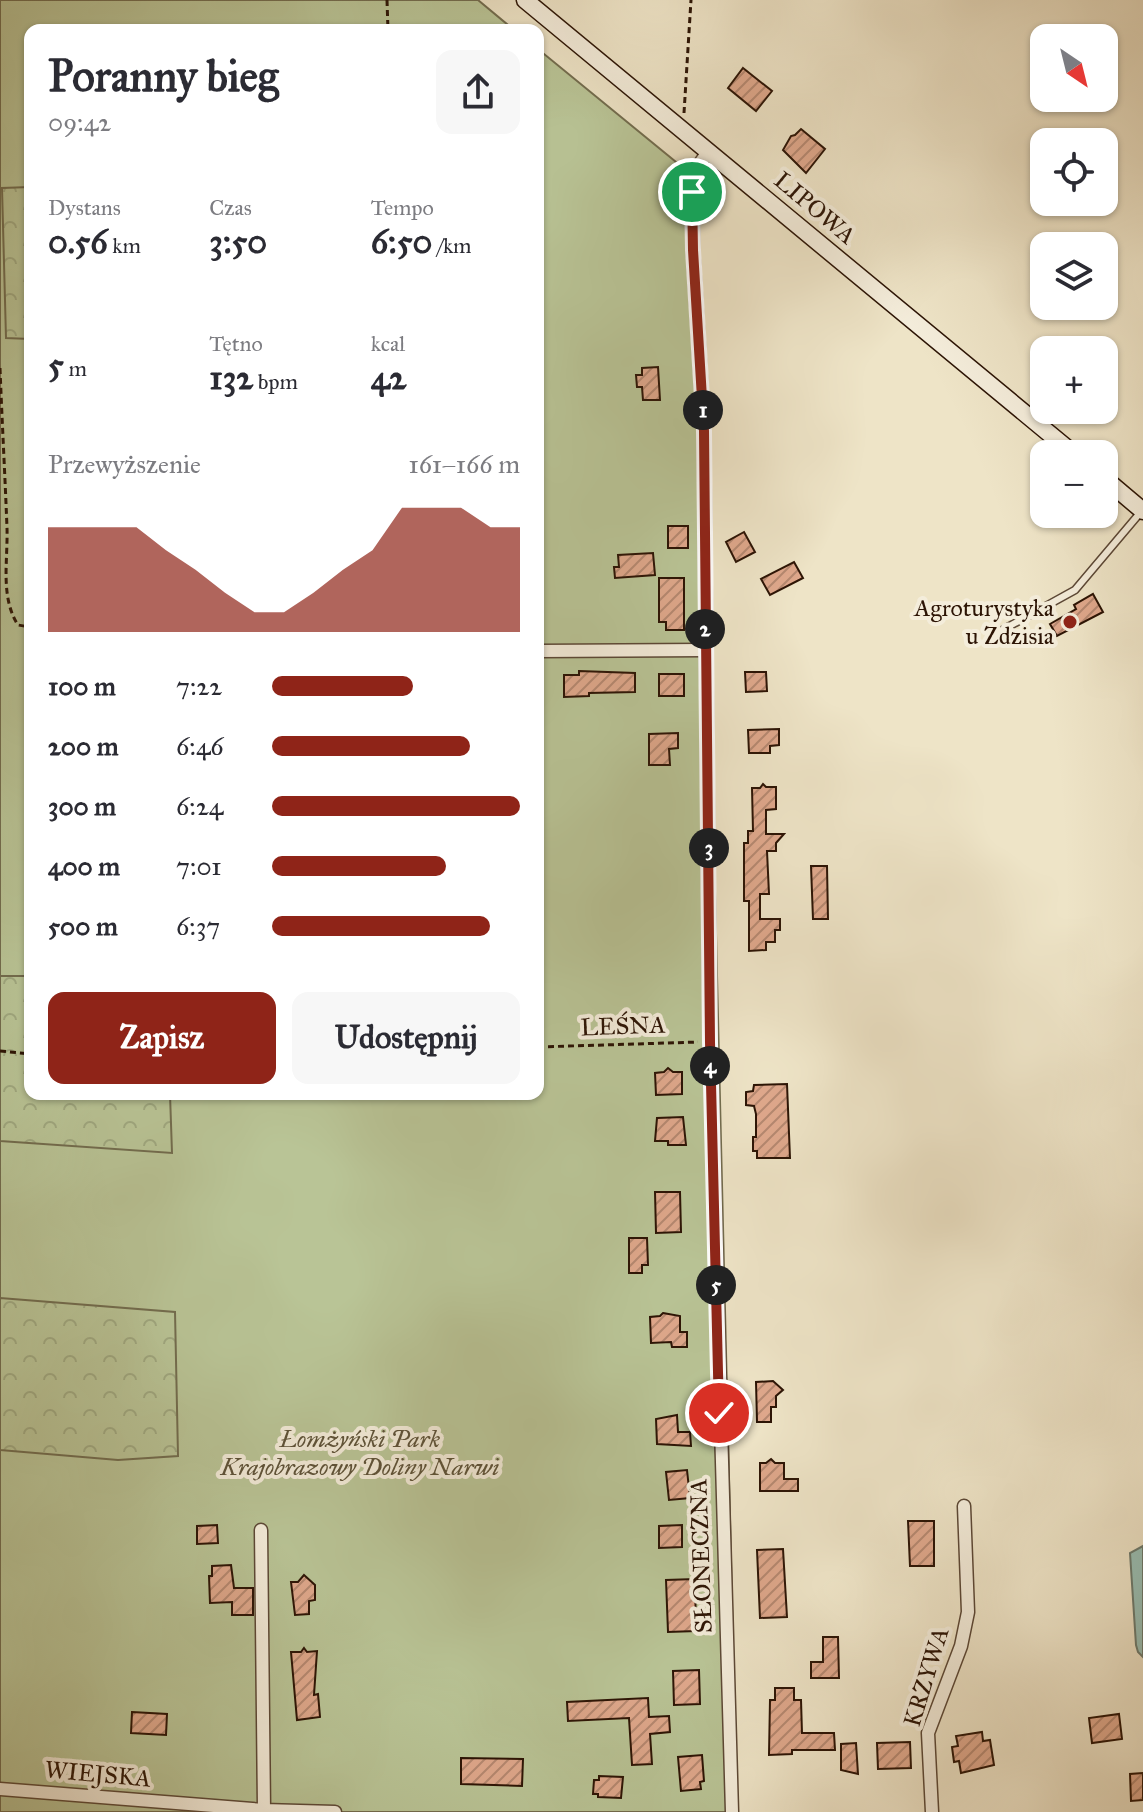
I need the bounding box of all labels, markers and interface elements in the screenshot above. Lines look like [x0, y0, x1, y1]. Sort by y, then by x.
north arrow [1030, 24, 1118, 112]
map controls [1030, 24, 1118, 528]
text: Poranny bieg [48, 49, 278, 103]
button: share [436, 50, 520, 134]
text: 09:42 [48, 106, 111, 138]
button: locate [1030, 128, 1118, 216]
pin [658, 158, 726, 226]
street label: LIPOWA [768, 165, 862, 251]
icon: arrive [670, 170, 714, 214]
text: Dystans [48, 194, 121, 221]
text: Czas [209, 194, 252, 221]
text: Tempo [371, 194, 434, 221]
text: 0.56 [48, 221, 108, 262]
text: 3:50 [209, 221, 267, 262]
text: 6:50 [371, 221, 432, 262]
text: km [108, 232, 141, 259]
text: /km [432, 232, 472, 259]
button: layers [1030, 232, 1118, 320]
text: Tętno [209, 330, 263, 357]
text: kcal [371, 330, 405, 357]
button: + [1030, 336, 1118, 424]
text: 5 [48, 344, 64, 385]
text: m [64, 355, 87, 382]
text: 132 [209, 357, 253, 398]
text: 42 [371, 357, 406, 398]
text: bpm [253, 368, 298, 395]
pin: 1 [683, 390, 723, 430]
text: 1 [699, 396, 707, 423]
button: − [1030, 440, 1118, 528]
text: Przewyższenie [48, 448, 201, 480]
text: 161–166 m [408, 448, 520, 480]
place label: Agroturystyka u Zdzisia [913, 593, 1055, 651]
pin: 2 [685, 609, 725, 649]
marker: Agroturystyka u Zdzisia [1061, 613, 1079, 631]
text: 2 [700, 615, 710, 642]
text: 100 m [48, 670, 116, 702]
text: 7:22 [176, 670, 222, 702]
text: 200 m [48, 730, 119, 762]
text: 6:46 [176, 730, 224, 762]
text: 300 m [48, 790, 116, 822]
text: 6:24 [176, 790, 223, 822]
pin: 3 [689, 828, 729, 868]
text: 3 [705, 834, 713, 861]
text: 400 m [48, 850, 120, 882]
text: 7:01 [176, 850, 222, 882]
text: 500 m [48, 910, 118, 942]
text: 6:37 [176, 910, 220, 942]
button: Zapisz [48, 992, 276, 1084]
button: Udostępnij [292, 992, 520, 1084]
street label: LEŚNA [580, 1010, 666, 1042]
pin: 4 [690, 1046, 730, 1086]
text: 4 [704, 1052, 716, 1079]
pin: 5 [696, 1265, 736, 1305]
text: 5 [711, 1271, 721, 1298]
pin [685, 1379, 753, 1447]
icon: check [697, 1391, 741, 1435]
park label: Łomżyński Park Krajobrazowy Doliny Narwi [220, 1424, 499, 1482]
street label: SŁONECZNA [683, 1478, 719, 1634]
street label: KRZYWA [897, 1624, 955, 1730]
street label: WIEJSKA [44, 1754, 152, 1794]

